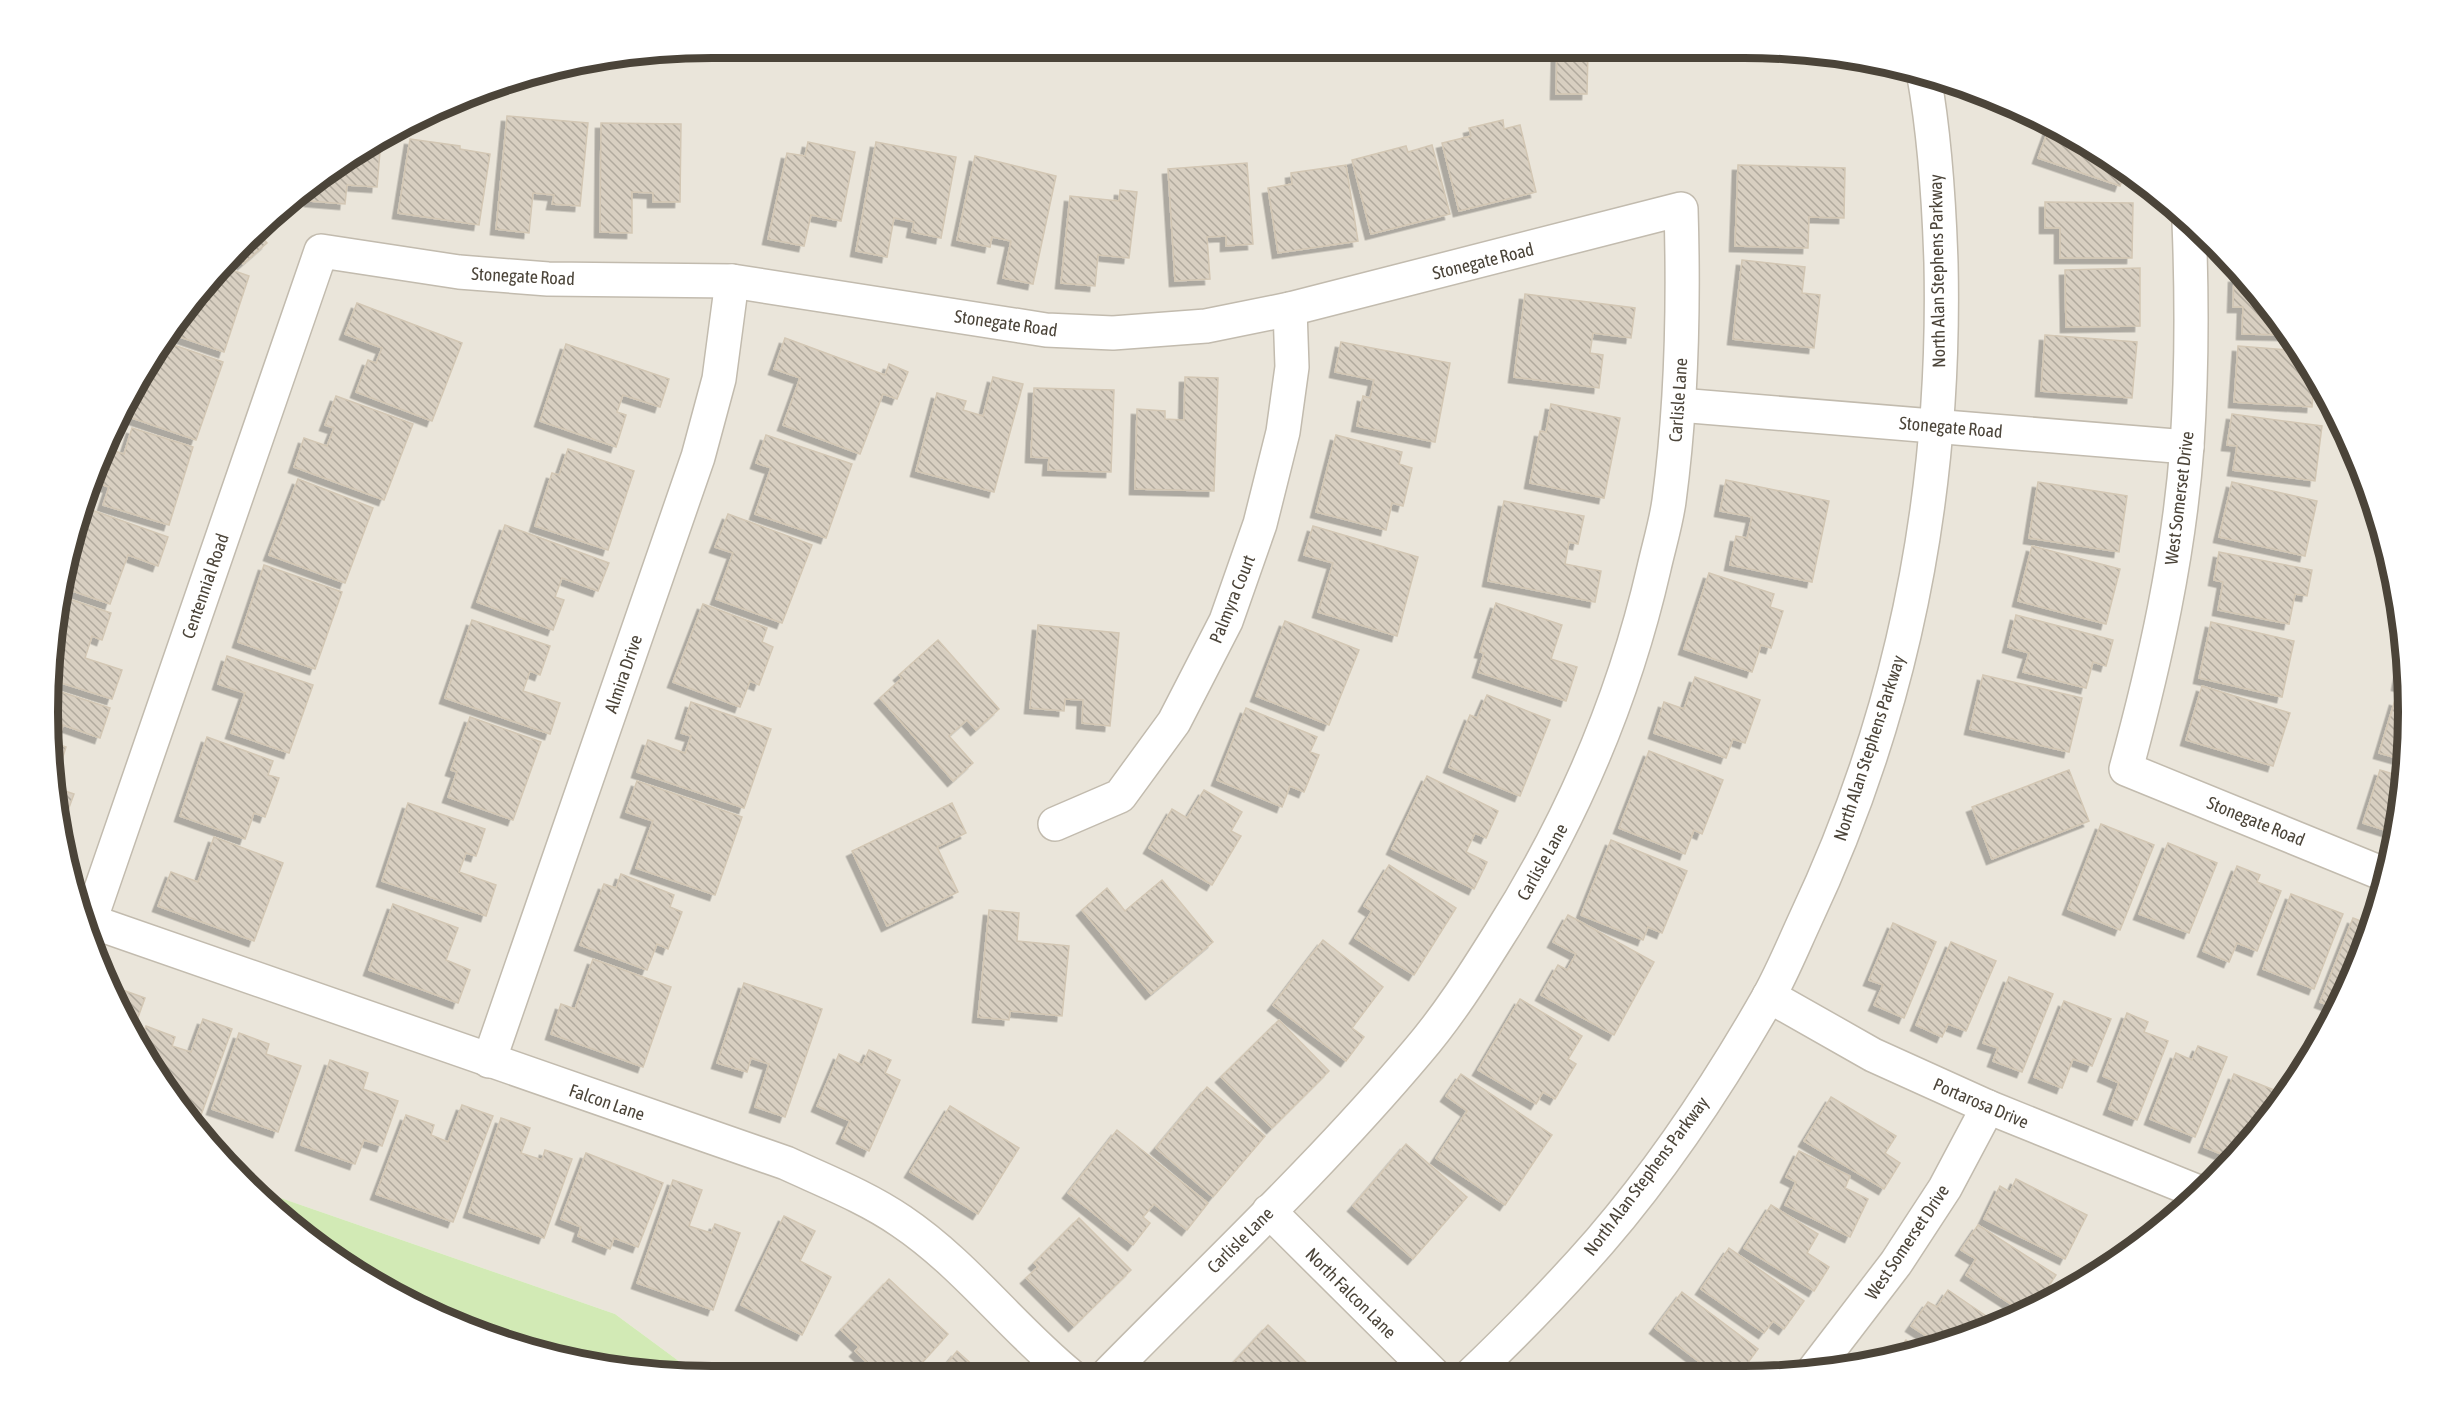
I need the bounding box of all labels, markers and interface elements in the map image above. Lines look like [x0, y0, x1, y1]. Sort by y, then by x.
street label: North Alan Stephens Parkway [1925, 174, 1949, 368]
street label: Stonegate Road [1430, 238, 1536, 284]
street label: Stonegate Road [471, 263, 575, 289]
street label: Stonegate Road [953, 305, 1059, 341]
street label: Carlisle Lane [1665, 357, 1691, 443]
street label: Stonegate Road [1898, 412, 2004, 442]
street label: West Somerset Drive [2160, 430, 2198, 566]
street label: Centennial Road [177, 531, 233, 641]
street label: Palmyra Court [1205, 552, 1259, 646]
street label: Almira Drive [600, 632, 646, 716]
street label: North Alan Stephens Parkway [1829, 653, 1909, 843]
street label: Stonegate Road [2204, 792, 2308, 850]
street label: Carlisle Lane [1512, 820, 1572, 904]
street label: Portarosa Drive [1930, 1073, 2032, 1133]
street label: Falcon Lane [567, 1079, 647, 1125]
street label: North Alan Stephens Parkway [1579, 1092, 1713, 1260]
street label: West Somerset Drive [1861, 1180, 1953, 1304]
street label: Carlisle Lane [1203, 1203, 1277, 1277]
street label: North Falcon Lane [1302, 1244, 1400, 1342]

